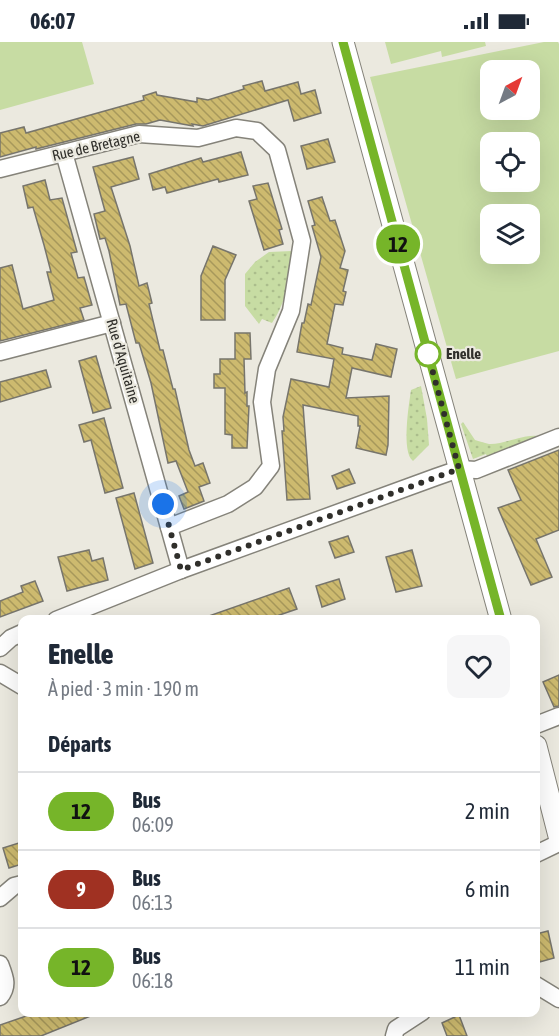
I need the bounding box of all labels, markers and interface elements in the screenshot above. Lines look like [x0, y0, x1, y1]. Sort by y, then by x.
text: 06:07 [30, 8, 76, 34]
north arrow [480, 60, 540, 120]
map controls [480, 60, 540, 264]
street label: Rue de Bretagne [50, 127, 142, 164]
button: locate [480, 132, 540, 192]
button: layers [480, 204, 540, 264]
line badge: 12 [371, 224, 425, 264]
text: 12 [388, 232, 408, 256]
street label: Rue d'Aquitaine [103, 317, 144, 405]
marker: Enelle [415, 341, 441, 367]
place label: Enelle [446, 345, 481, 362]
your location [148, 489, 178, 519]
button: heart [447, 635, 510, 698]
text: Enelle [48, 638, 114, 670]
text: À pied · 3 min · 190 m [48, 677, 199, 700]
text: Départs [48, 731, 111, 757]
text: Bus [132, 787, 161, 813]
text: 2 min [465, 798, 510, 824]
text: 12 [71, 799, 91, 823]
text: 06:09 [132, 813, 174, 836]
text: Bus [132, 865, 161, 891]
text: 6 min [465, 876, 510, 902]
text: 9 [76, 877, 86, 901]
text: 06:13 [132, 891, 173, 914]
text: Bus [132, 943, 161, 969]
text: 11 min [455, 954, 510, 980]
text: 12 [71, 955, 91, 979]
text: 06:18 [132, 969, 173, 992]

